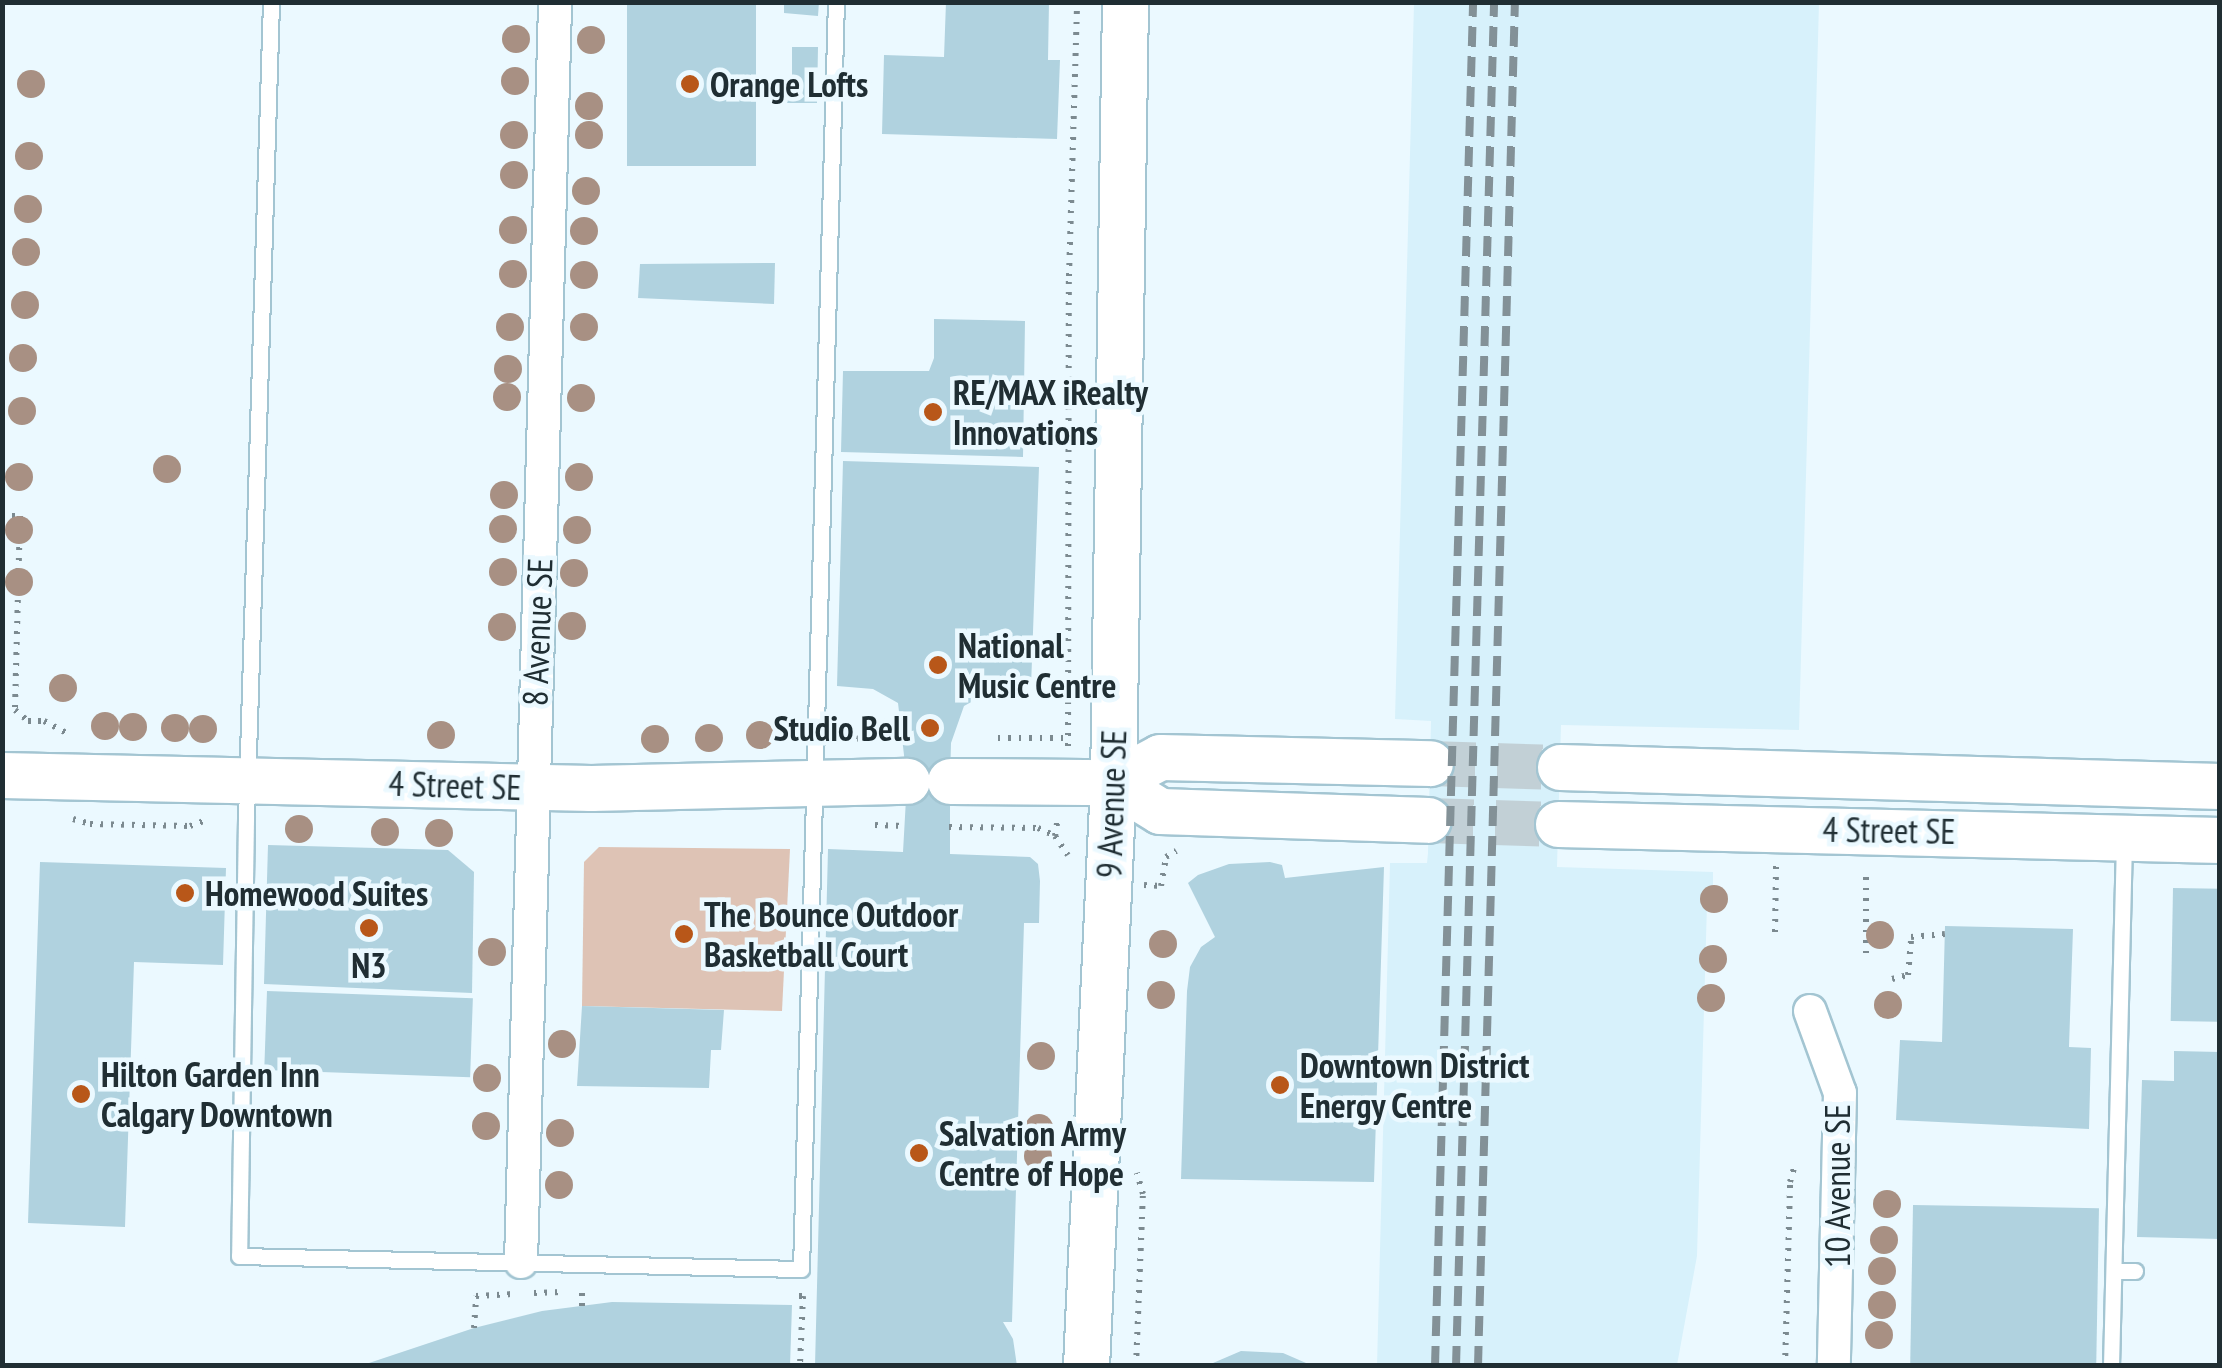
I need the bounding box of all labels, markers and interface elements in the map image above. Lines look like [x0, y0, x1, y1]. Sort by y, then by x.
place label: Orange Lofts [710, 63, 868, 105]
marker: Orange Lofts [679, 73, 701, 95]
place label: RE/MAX iRealty Innovations [953, 371, 1149, 453]
marker: RE/MAX iRealty Innovations [922, 401, 944, 423]
street label: 8 Avenue SE [513, 557, 561, 707]
place label: National Music Centre [958, 624, 1117, 706]
marker: National Music Centre [927, 654, 949, 676]
place label: Studio Bell [774, 707, 910, 749]
marker: Studio Bell [919, 717, 941, 739]
street label: 9 Avenue SE [1087, 729, 1135, 879]
street label: 4 Street SE [388, 762, 522, 808]
street label: 4 Street SE [1822, 808, 1956, 852]
place label: Homewood Suites [205, 872, 428, 914]
marker: Homewood Suites [174, 882, 196, 904]
place label: The Bounce Outdoor Basketball Court [704, 893, 959, 975]
marker: N3 [358, 917, 380, 939]
marker: The Bounce Outdoor Basketball Court [673, 923, 695, 945]
place label: N3 [351, 944, 387, 986]
place label: Downtown District Energy Centre [1300, 1044, 1529, 1126]
place label: Hilton Garden Inn Calgary Downtown [101, 1053, 334, 1135]
marker: Downtown District Energy Centre [1269, 1074, 1291, 1096]
marker: Hilton Garden Inn Calgary Downtown [70, 1083, 92, 1105]
street label: 10 Avenue SE [1816, 1104, 1858, 1268]
place label: Salvation Army Centre of Hope [939, 1112, 1127, 1194]
marker: Salvation Army Centre of Hope [908, 1142, 930, 1164]

